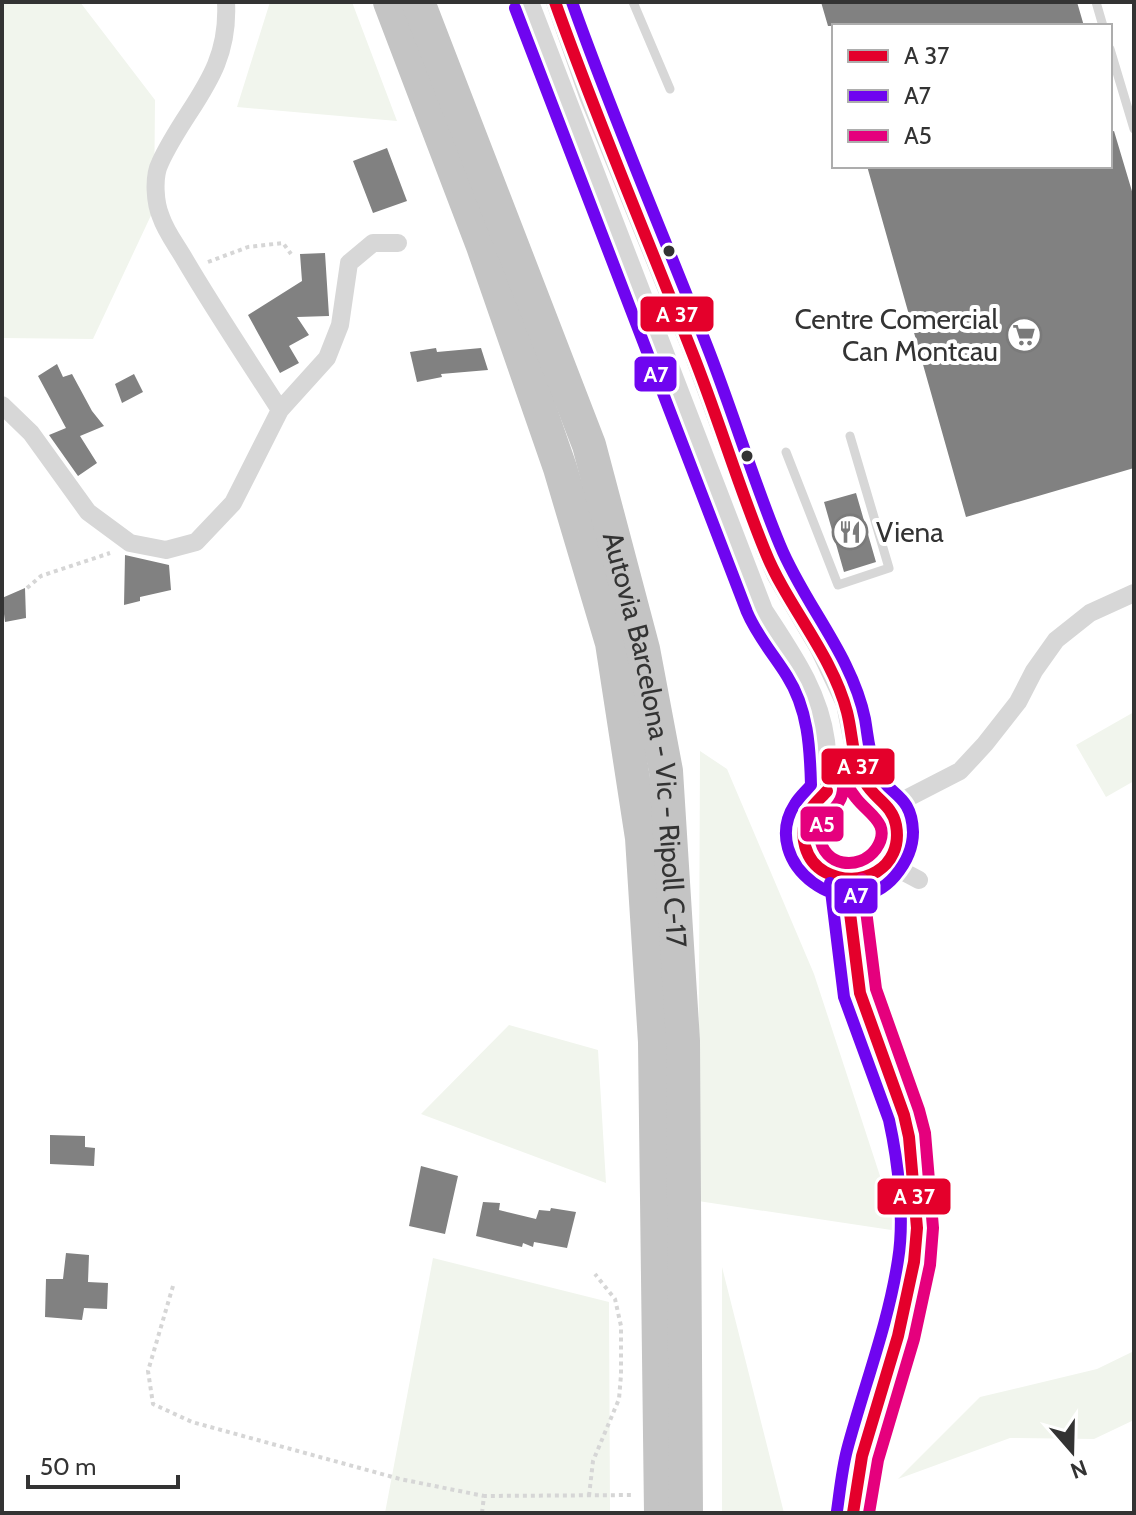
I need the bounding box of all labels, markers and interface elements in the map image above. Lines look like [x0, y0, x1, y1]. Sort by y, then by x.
legend [832, 24, 1112, 168]
text: A 37 [904, 41, 949, 70]
text: A7 [904, 81, 931, 110]
text: A5 [904, 121, 932, 150]
unlabelled marker [661, 243, 677, 259]
line badge: A 37 [639, 295, 715, 333]
text: A 37 [656, 301, 699, 328]
place label: Centre Comercial Can Montcau [794, 302, 998, 368]
supermarket icon: Centre Comercial Can Montcau [1005, 316, 1043, 354]
line badge: A7 [633, 355, 678, 393]
text: A7 [644, 361, 669, 388]
unlabelled marker [739, 448, 755, 464]
restaurant icon: Viena [831, 513, 869, 551]
place label: Viena [876, 515, 944, 549]
street label: Autovia Barcelona - Vic - Ripoll C-17 [596, 528, 694, 948]
line badge: A 37 [820, 747, 896, 786]
text: A 37 [837, 753, 880, 780]
line badge: A5 [799, 805, 845, 843]
text: A5 [809, 811, 835, 838]
line badge: A7 [833, 877, 879, 915]
text: A7 [844, 882, 869, 909]
line badge: A 37 [876, 1177, 952, 1216]
text: A 37 [893, 1183, 936, 1210]
north arrow [1032, 1411, 1112, 1491]
scale bar [28, 1439, 178, 1489]
text: 50 m [40, 1452, 96, 1481]
text: N [1067, 1454, 1091, 1485]

